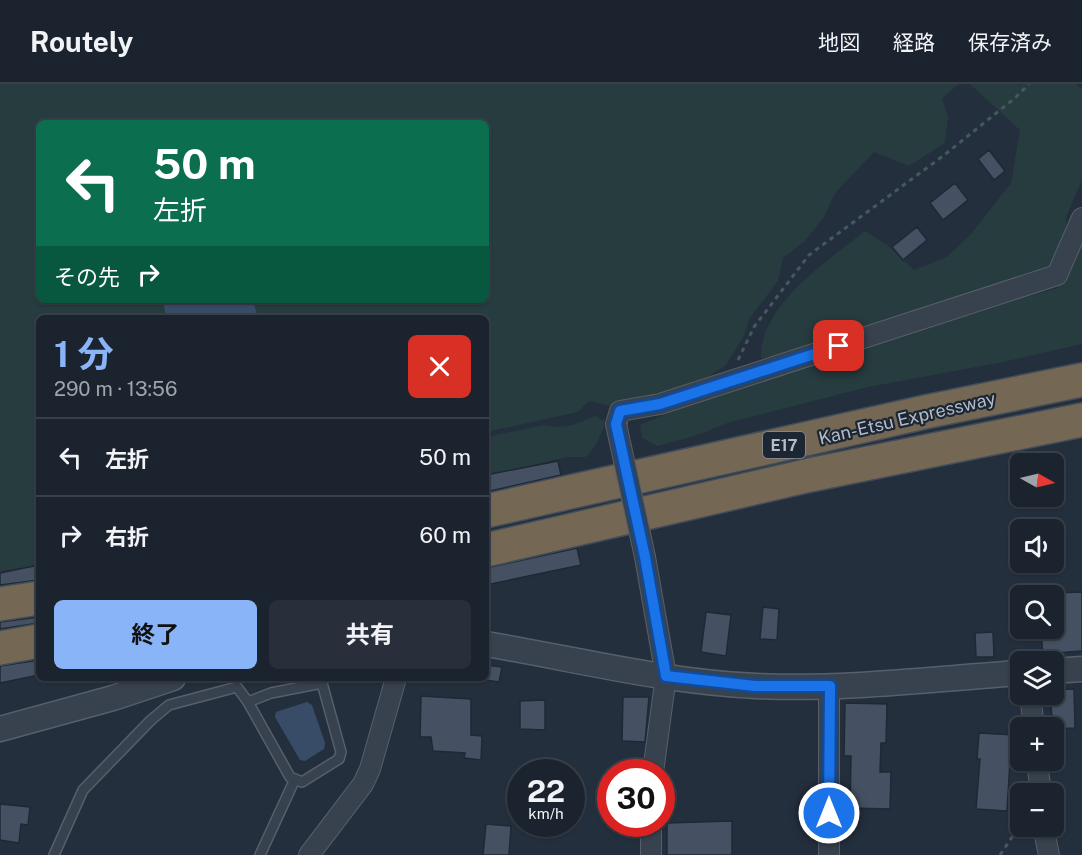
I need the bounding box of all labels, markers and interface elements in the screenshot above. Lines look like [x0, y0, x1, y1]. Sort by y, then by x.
text: Routely [30, 25, 133, 58]
text: 地図 [818, 30, 860, 55]
text: 経路 [893, 30, 935, 55]
text: 保存済み [968, 30, 1052, 55]
text: 50 m [153, 139, 256, 188]
icon: left [54, 144, 132, 222]
text: 左折 [153, 194, 207, 226]
icon: right [132, 258, 165, 291]
text: その先 [54, 264, 120, 290]
pin [813, 320, 864, 371]
icon: arrive [822, 329, 855, 362]
text: 1 分 [54, 333, 114, 375]
button: close [408, 335, 471, 398]
text: 290 m · 13:56 [54, 377, 177, 401]
street label: Kan-Etsu Expressway [816, 387, 998, 449]
road number: E17 [763, 432, 805, 458]
icon: left [54, 441, 87, 474]
text: 50 m [419, 444, 471, 470]
text: 左折 [105, 446, 149, 472]
north arrow [1010, 453, 1064, 507]
map controls [1010, 453, 1064, 837]
icon: right [54, 519, 87, 552]
button: sound [1010, 519, 1064, 573]
text: 60 m [420, 522, 471, 548]
text: 右折 [105, 524, 149, 550]
button: search [1010, 585, 1064, 639]
button: 終了 [54, 600, 257, 669]
button: 共有 [269, 600, 471, 669]
button: layers [1010, 651, 1064, 705]
button: + [1010, 717, 1064, 771]
speed limit sign: 30 [597, 759, 675, 837]
text: 22 [527, 773, 565, 809]
position arrow [797, 781, 861, 845]
button: − [1010, 783, 1064, 837]
text: km/h [528, 805, 564, 822]

